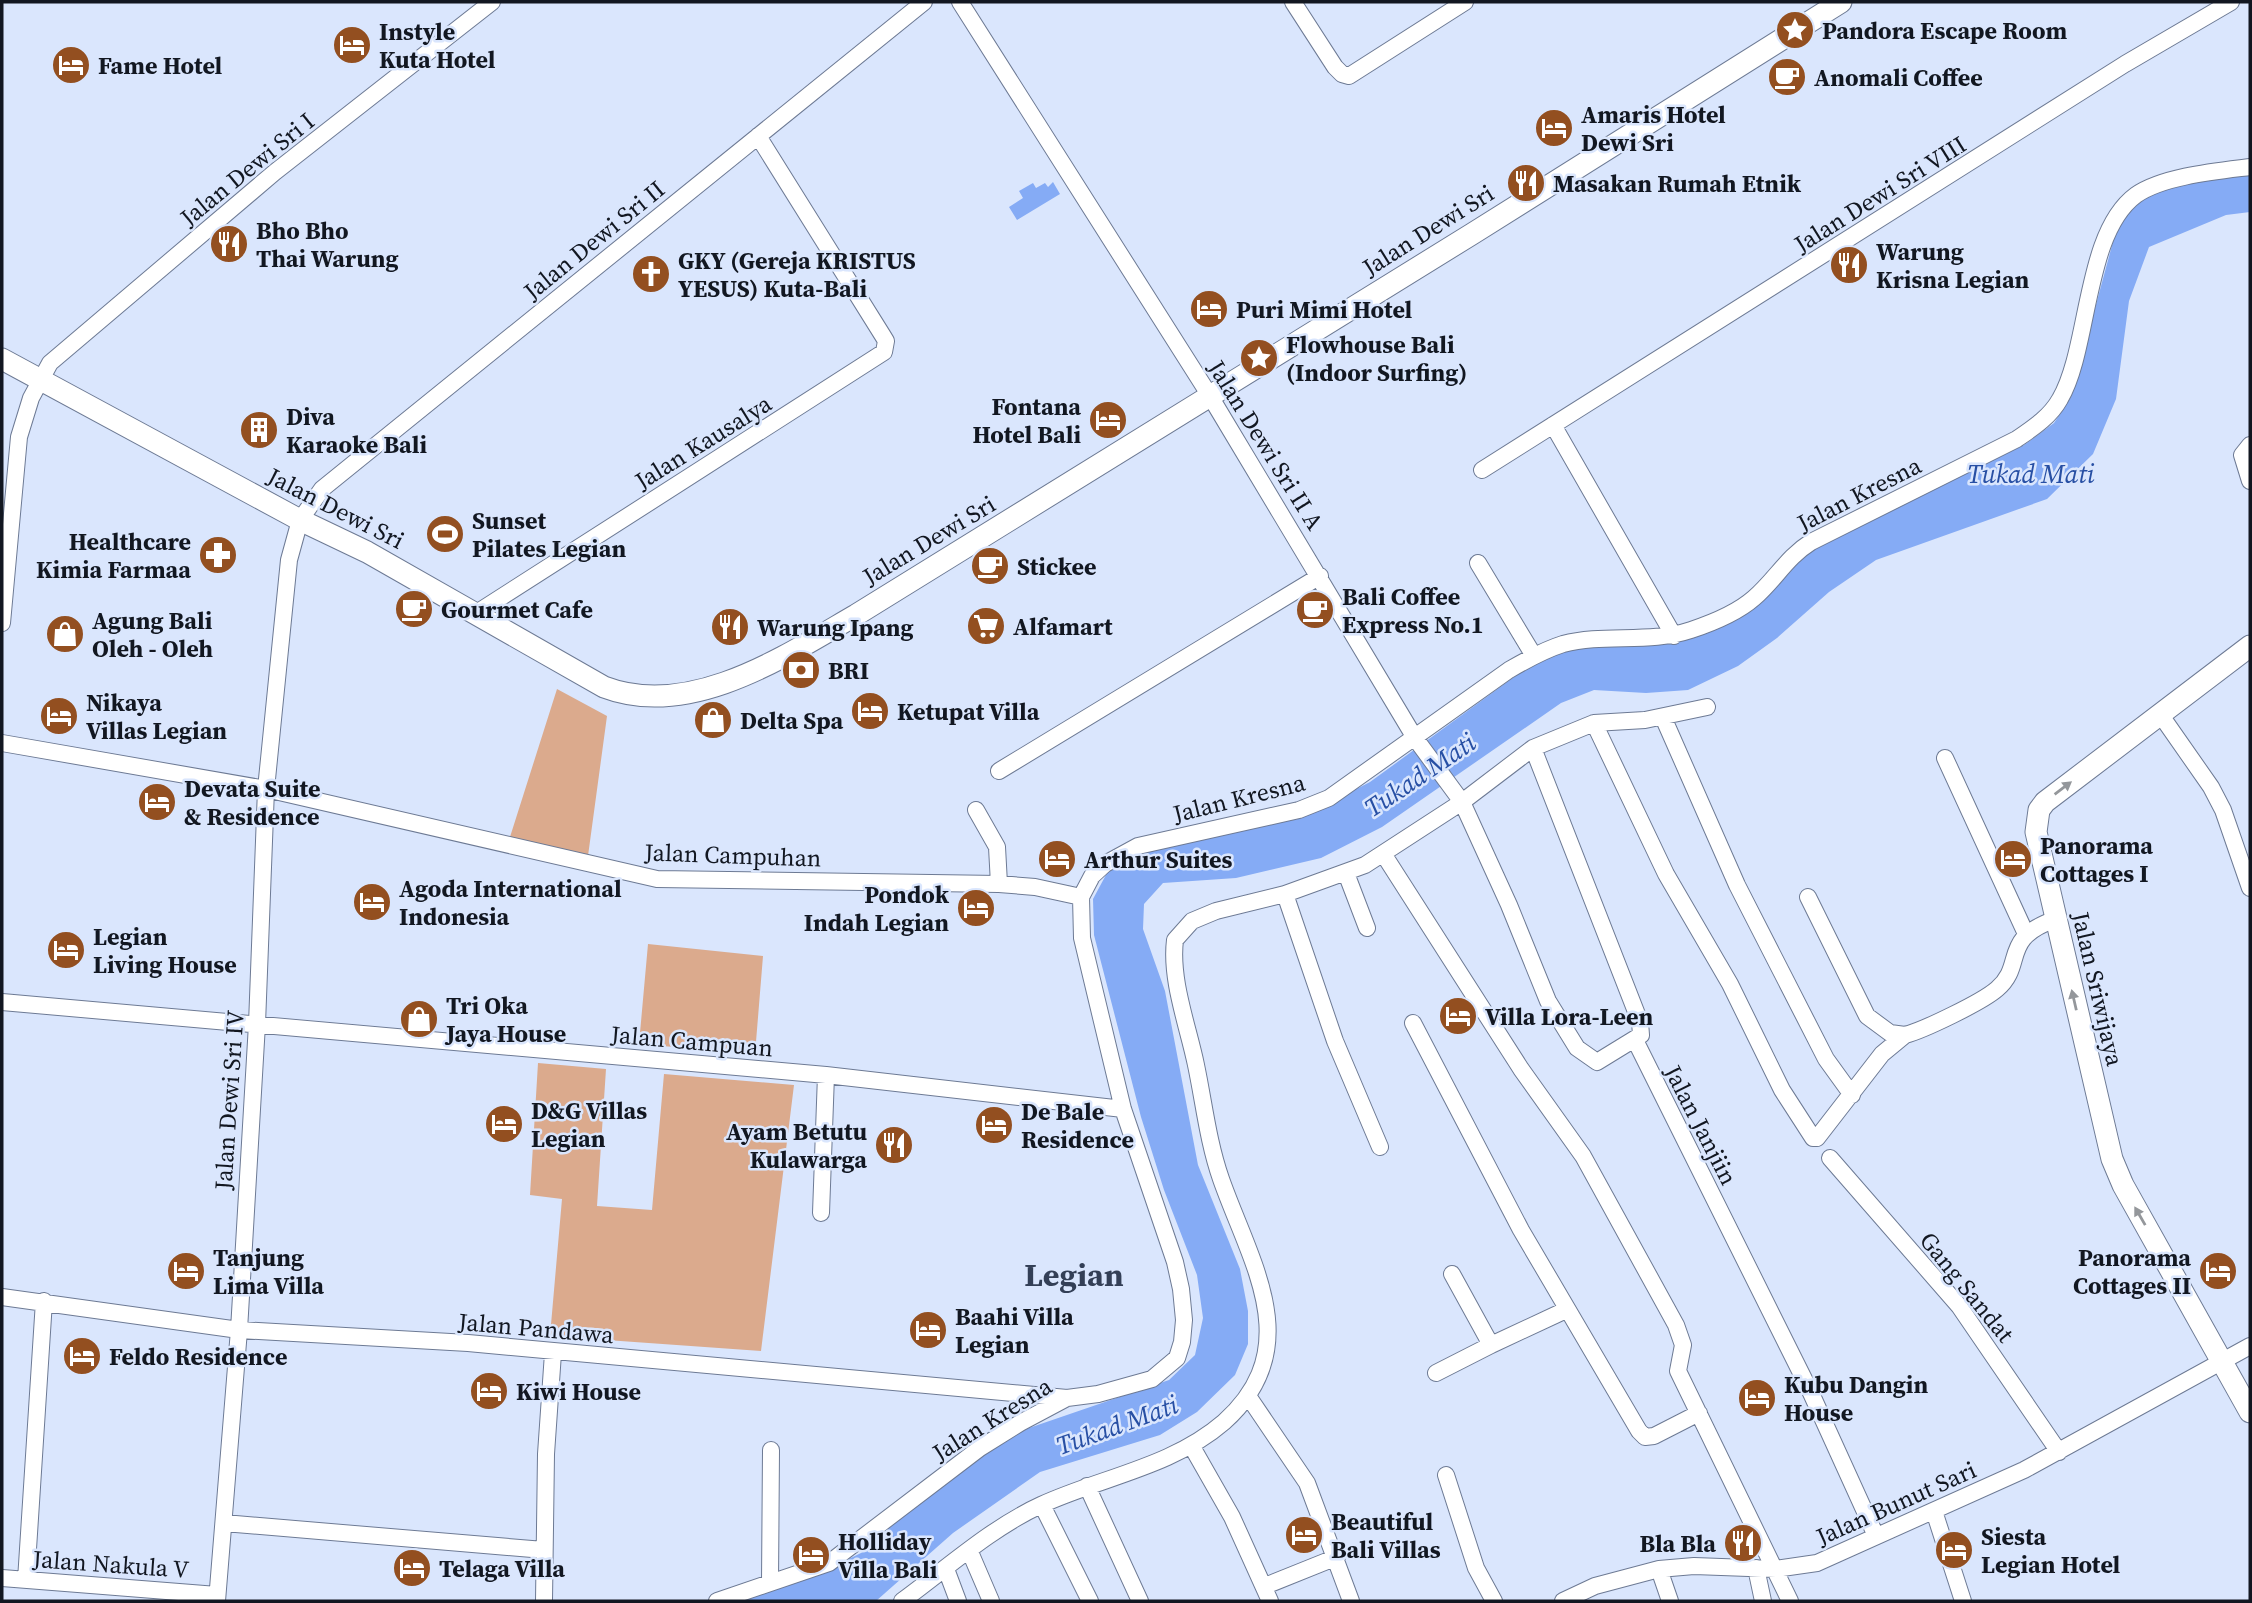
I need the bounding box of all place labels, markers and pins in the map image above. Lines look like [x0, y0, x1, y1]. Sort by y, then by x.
place icon: Pandora Escape Room [1774, 9, 1816, 51]
place label: Pandora Escape Room [1822, 14, 2067, 47]
place label: Instyle Kuta Hotel [379, 15, 496, 76]
hotel icon: Instyle Kuta Hotel [331, 24, 373, 66]
hotel icon: Fame Hotel [50, 44, 92, 86]
place label: Fame Hotel [98, 49, 223, 82]
cafe icon: Anomali Coffee [1766, 56, 1808, 98]
place label: Anomali Coffee [1814, 61, 1983, 94]
place label: Amaris Hotel Dewi Sri [1581, 98, 1726, 159]
hotel icon: Amaris Hotel Dewi Sri [1533, 107, 1575, 149]
restaurant icon: Masakan Rumah Etnik [1505, 162, 1547, 204]
place label: Masakan Rumah Etnik [1553, 167, 1802, 200]
place label: Bho Bho Thai Warung [256, 214, 399, 275]
restaurant icon: Bho Bho Thai Warung [208, 223, 250, 265]
place label: Warung Krisna Legian [1876, 235, 2030, 296]
place label: GKY (Gereja KRISTUS YESUS) Kuta-Bali [678, 244, 916, 305]
restaurant icon: Warung Krisna Legian [1828, 244, 1870, 286]
church icon: GKY (Gereja KRISTUS YESUS) Kuta-Bali [630, 253, 672, 295]
hotel icon: Puri Mimi Hotel [1188, 288, 1230, 330]
place label: Puri Mimi Hotel [1236, 293, 1413, 326]
place label: Flowhouse Bali (Indoor Surfing) [1286, 328, 1467, 389]
place icon: Flowhouse Bali (Indoor Surfing) [1238, 337, 1280, 379]
place label: Fontana Hotel Bali [973, 390, 1081, 451]
hotel icon: Fontana Hotel Bali [1087, 399, 1129, 441]
place label: Diva Karaoke Bali [286, 400, 428, 461]
building icon: Diva Karaoke Bali [238, 409, 280, 451]
place label: Sunset Pilates Legian [472, 504, 626, 565]
sports icon: Sunset Pilates Legian [424, 513, 466, 555]
place label: Healthcare Kimia Farmaa [36, 525, 191, 586]
pharmacy icon: Healthcare Kimia Farmaa [197, 534, 239, 576]
cafe icon: Stickee [969, 545, 1011, 587]
place label: Stickee [1017, 550, 1097, 583]
place label: Bali Coffee Express No.1 [1342, 580, 1484, 641]
cafe icon: Gourmet Cafe [393, 588, 435, 630]
cafe icon: Bali Coffee Express No.1 [1294, 589, 1336, 631]
place label: Gourmet Cafe [441, 593, 593, 626]
place label: Agung Bali Oleh - Oleh [92, 604, 213, 665]
supermarket icon: Alfamart [965, 605, 1007, 647]
restaurant icon: Warung Ipang [709, 606, 751, 648]
place label: Alfamart [1013, 610, 1113, 643]
place label: Warung Ipang [757, 611, 914, 644]
shop icon: Agung Bali Oleh - Oleh [44, 613, 86, 655]
bank icon: BRI [780, 649, 822, 691]
place label: BRI [828, 654, 869, 687]
place label: Nikaya Villas Legian [86, 686, 227, 747]
hotel icon: Ketupat Villa [849, 690, 891, 732]
hotel icon: Nikaya Villas Legian [38, 695, 80, 737]
place label: Ketupat Villa [897, 695, 1040, 728]
shop icon: Delta Spa [692, 699, 734, 741]
place label: Delta Spa [740, 704, 843, 737]
place label: Devata Suite & Residence [184, 772, 321, 833]
hotel icon: Devata Suite & Residence [136, 781, 178, 823]
place label: Panorama Cottages I [2040, 829, 2153, 890]
hotel icon: Arthur Suites [1036, 838, 1078, 880]
hotel icon: Panorama Cottages I [1992, 838, 2034, 880]
place label: Arthur Suites [1084, 843, 1233, 876]
place label: Agoda International Indonesia [399, 872, 622, 933]
place label: Pondok Indah Legian [804, 878, 950, 939]
hotel icon: Agoda International Indonesia [351, 881, 393, 923]
hotel icon: Pondok Indah Legian [955, 887, 997, 929]
place label: Legian Living House [93, 920, 237, 981]
hotel icon: Legian Living House [45, 929, 87, 971]
place label: Tri Oka Jaya House [444, 989, 566, 1050]
hotel icon: Villa Lora-Leen [1437, 995, 1479, 1037]
shop icon: Tri Oka Jaya House [398, 998, 440, 1040]
place label: Villa Lora-Leen [1485, 1000, 1653, 1033]
place label: D&G Villas Legian [531, 1094, 647, 1155]
place label: De Bale Residence [1021, 1095, 1134, 1156]
hotel icon: D&G Villas Legian [483, 1103, 525, 1145]
hotel icon: De Bale Residence [973, 1104, 1015, 1146]
place label: Ayam Betutu Kulawarga [726, 1115, 867, 1176]
restaurant icon: Ayam Betutu Kulawarga [873, 1124, 915, 1166]
place label: Tanjung Lima Villa [213, 1241, 324, 1302]
place label: Panorama Cottages II [2073, 1241, 2191, 1302]
hotel icon: Tanjung Lima Villa [165, 1250, 207, 1292]
hotel icon: Panorama Cottages II [2197, 1250, 2239, 1292]
place label: Baahi Villa Legian [955, 1300, 1074, 1361]
hotel icon: Baahi Villa Legian [907, 1309, 949, 1351]
hotel icon: Feldo Residence [61, 1335, 103, 1377]
place label: Feldo Residence [109, 1340, 288, 1373]
place label: Kubu Dangin House [1784, 1368, 1928, 1429]
hotel icon: Kiwi House [468, 1370, 510, 1412]
place label: Kiwi House [516, 1375, 641, 1408]
hotel icon: Kubu Dangin House [1736, 1377, 1778, 1419]
place label: Beautiful Bali Villas [1331, 1505, 1441, 1566]
hotel icon: Beautiful Bali Villas [1283, 1514, 1325, 1556]
place label: Siesta Legian Hotel [1981, 1520, 2120, 1581]
restaurant icon: Bla Bla [1722, 1522, 1764, 1564]
place label: Holliday Villa Bali [838, 1525, 938, 1586]
place label: Bla Bla [1640, 1527, 1716, 1560]
hotel icon: Siesta Legian Hotel [1933, 1529, 1975, 1571]
hotel icon: Holliday Villa Bali [790, 1534, 832, 1576]
hotel icon: Telaga Villa [391, 1547, 433, 1589]
place label: Telaga Villa [439, 1552, 565, 1585]

